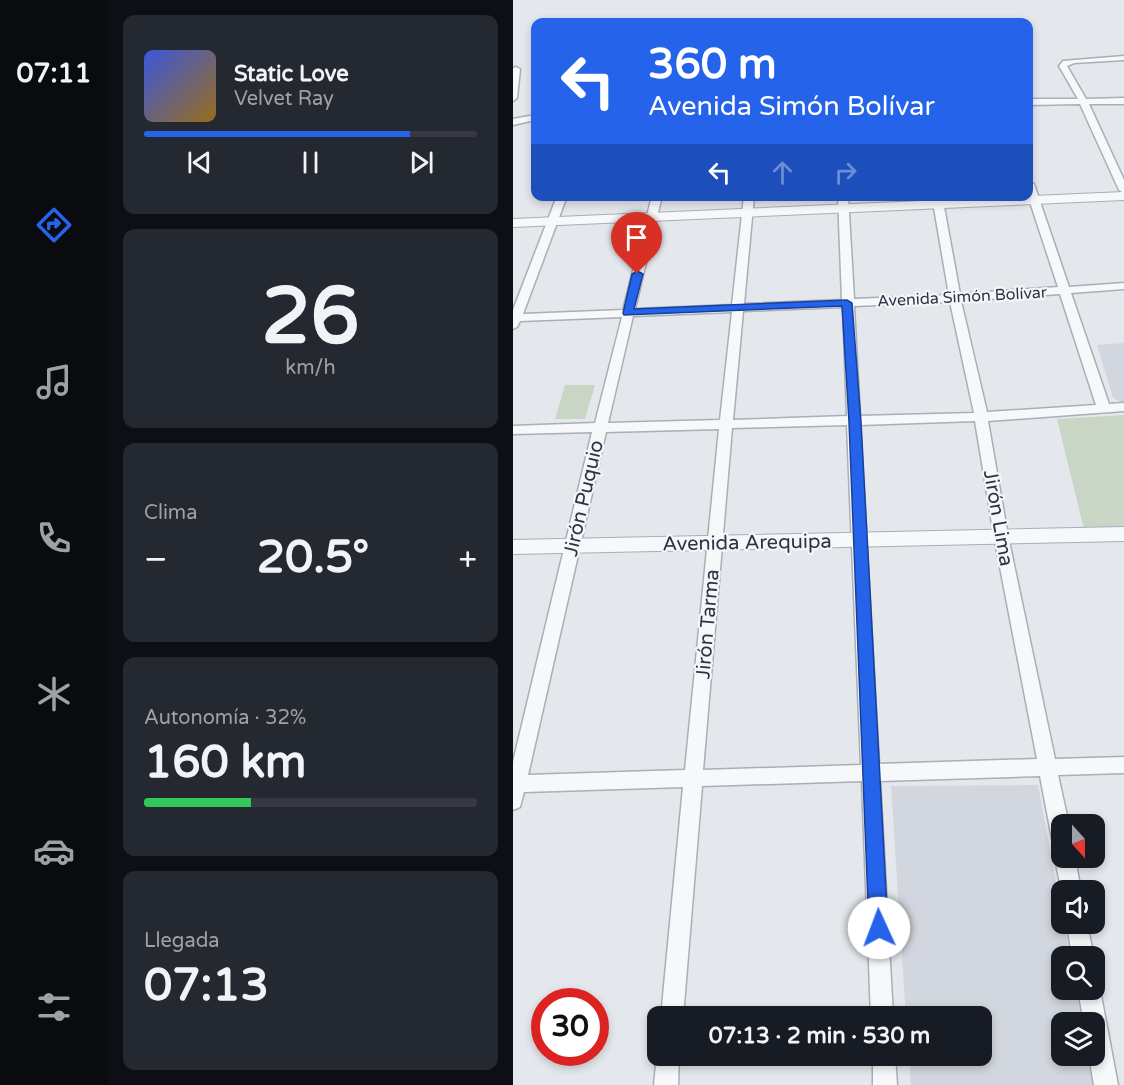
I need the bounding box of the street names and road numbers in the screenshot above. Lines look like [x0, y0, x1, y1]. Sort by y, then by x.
street label: Avenida Simón Bolívar [877, 283, 1048, 311]
street label: Jirón Puquio [559, 438, 609, 559]
street label: Jirón Lima [978, 468, 1018, 568]
street label: Avenida Arequipa [662, 530, 832, 556]
street label: Jirón Tarma [691, 568, 725, 680]

